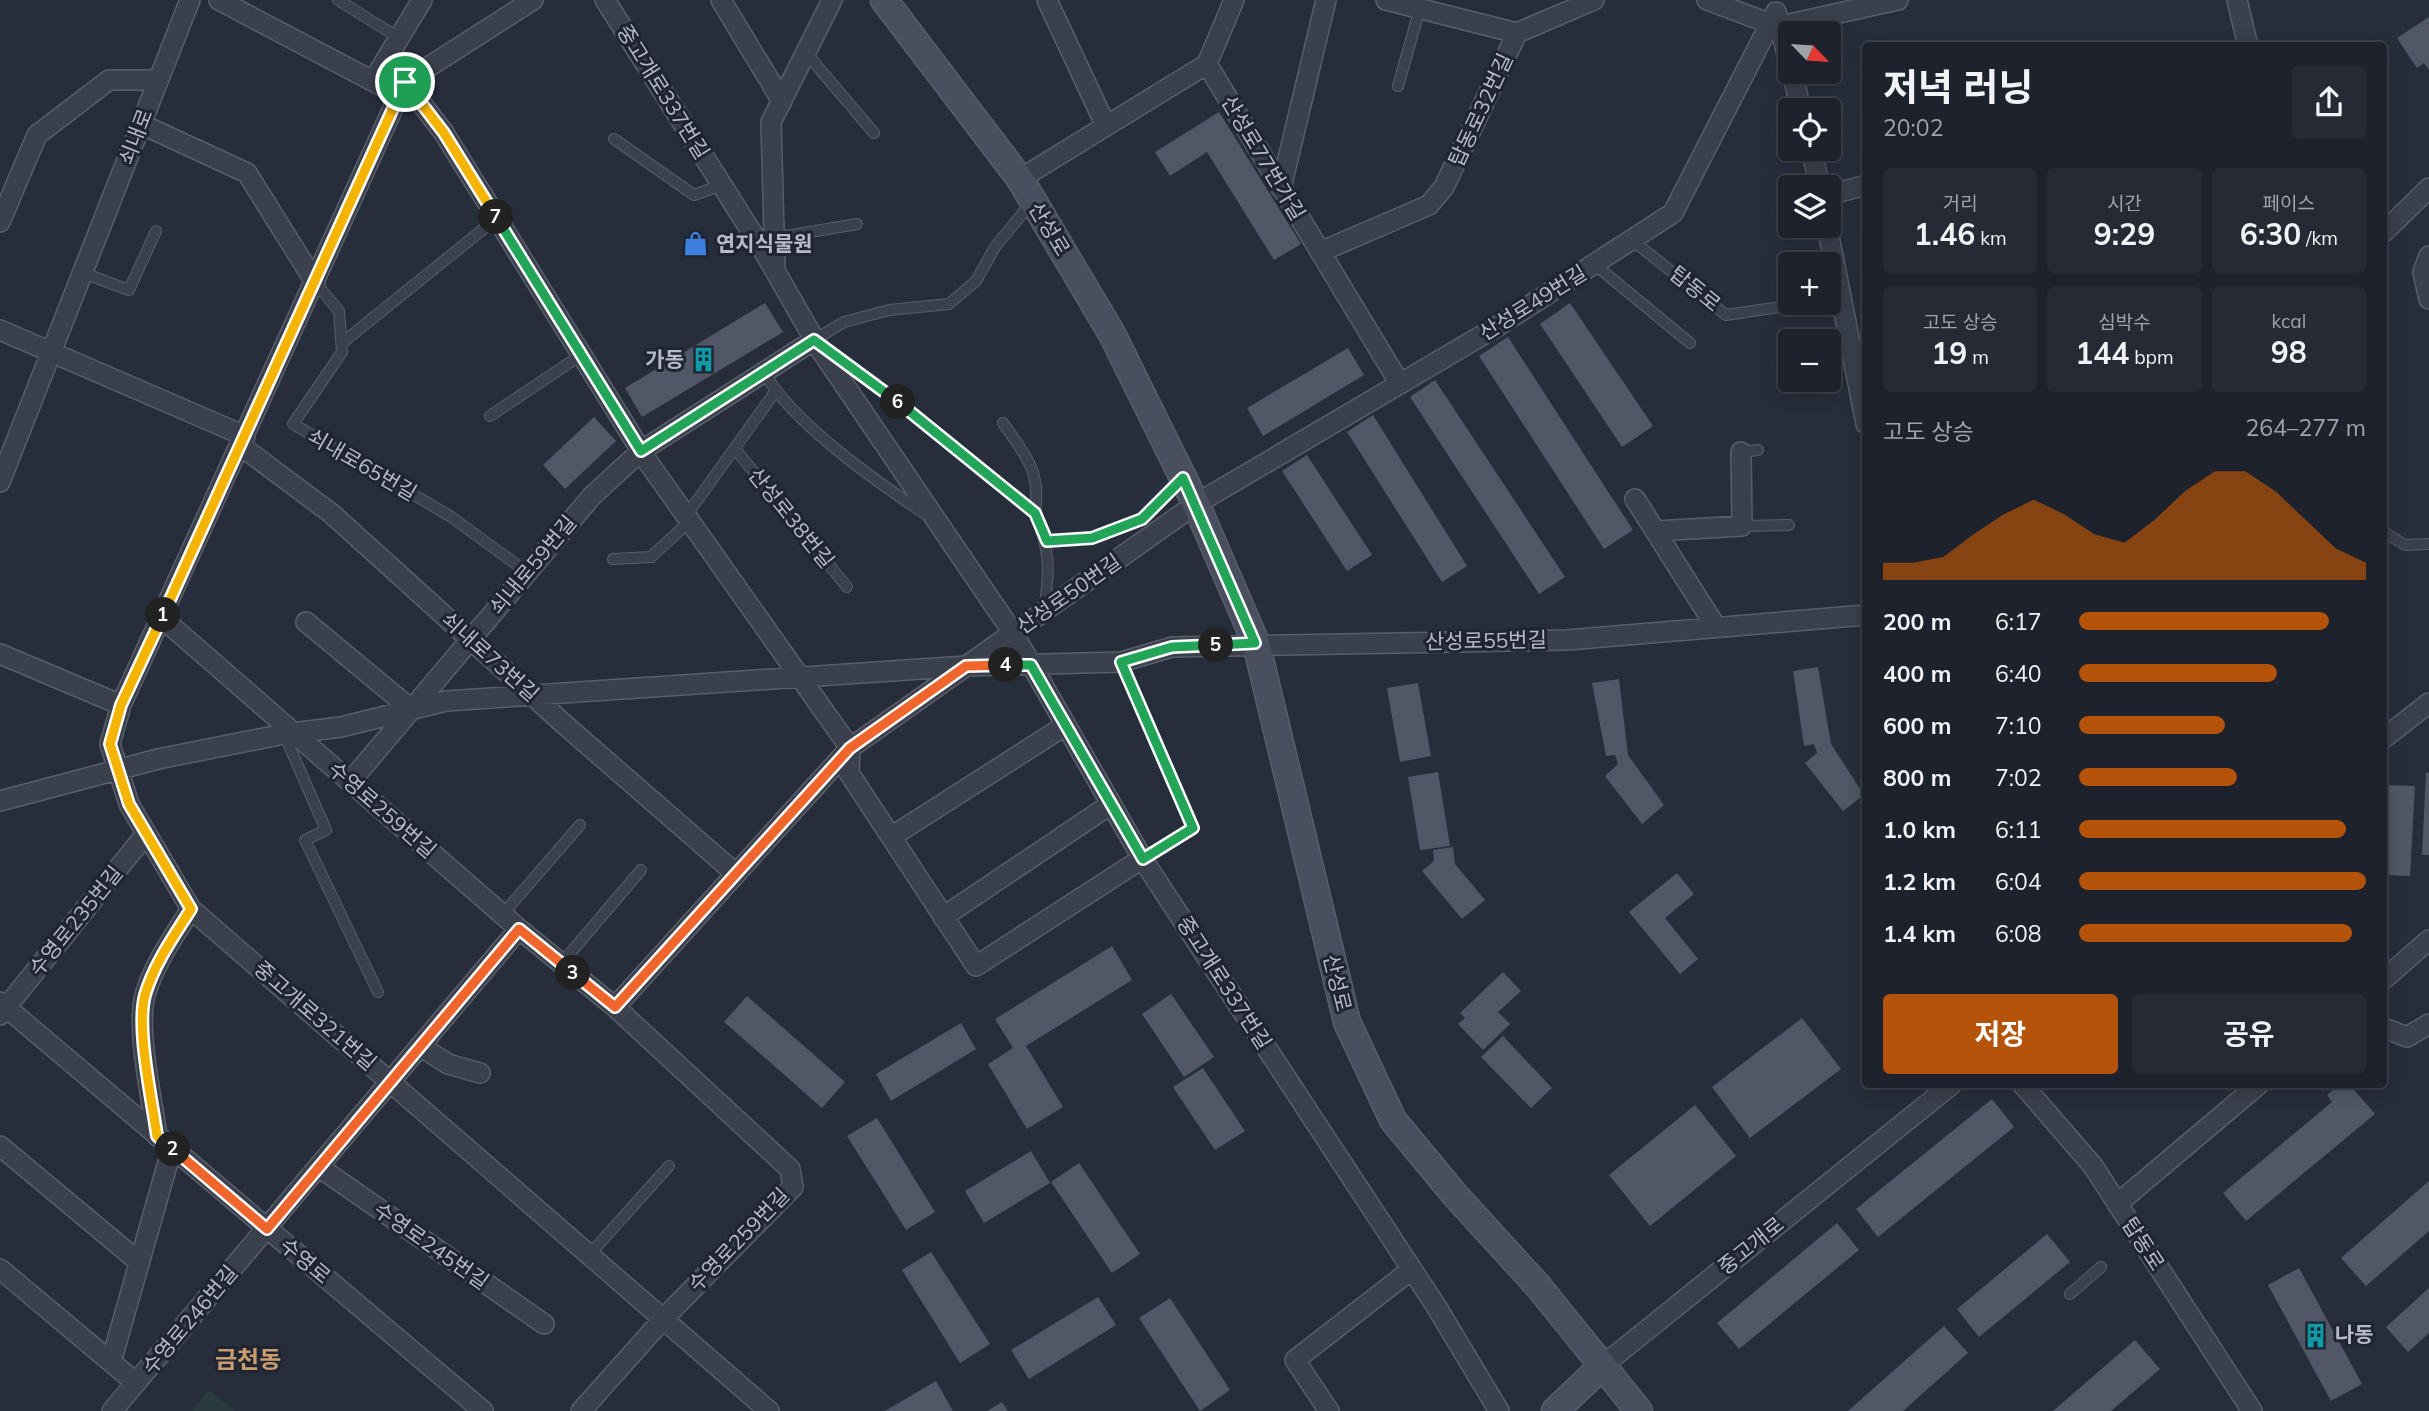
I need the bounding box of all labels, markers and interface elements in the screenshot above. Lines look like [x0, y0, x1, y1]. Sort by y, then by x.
street label: 중고개로337번길 [612, 19, 716, 164]
north arrow [1778, 21, 1841, 84]
map controls [1778, 21, 1841, 392]
street label: 탑동로32번길 [1443, 49, 1518, 170]
pin [375, 52, 435, 112]
icon: arrive [386, 63, 424, 101]
text: 저녁 러닝 [1883, 63, 2033, 111]
button: share [2292, 65, 2366, 139]
street label: 산성로77번가길 [1216, 90, 1311, 225]
button: locate [1778, 98, 1841, 161]
street label: 쇠내로 [113, 105, 158, 168]
text: 20:02 [1883, 113, 1943, 142]
button: layers [1778, 175, 1841, 238]
text: 거리 [1943, 191, 1978, 215]
text: 시간 [2107, 191, 2142, 215]
text: 페이스 [2263, 191, 2315, 215]
street label: 산성로 [1024, 197, 1076, 260]
pin: 7 [478, 200, 514, 234]
text: 7 [490, 204, 501, 228]
text: 1.46 [1914, 215, 1975, 253]
text: 9:29 [2094, 215, 2155, 253]
text: 6:30 [2240, 215, 2301, 253]
text: km [1975, 226, 2007, 250]
text: /km [2301, 226, 2338, 250]
shop icon: 연지식물원 [682, 230, 710, 258]
place label: 연지식물원 [716, 230, 813, 256]
button: + [1778, 252, 1841, 315]
street label: 산성로49번길 [1474, 259, 1591, 345]
street label: 탑동로 [1665, 260, 1726, 317]
text: kcal [2271, 309, 2306, 333]
text: 고도 상승 [1923, 310, 1998, 334]
text: 심박수 [2098, 310, 2151, 334]
button: − [1778, 329, 1841, 392]
text: 98 [2271, 333, 2307, 371]
text: 19 [1931, 334, 1967, 372]
text: 144 [2075, 334, 2129, 372]
text: m [1967, 345, 1989, 369]
text: bpm [2129, 345, 2174, 369]
place label: 가동 [645, 346, 684, 372]
building icon: 가동 [690, 346, 718, 374]
pin: 6 [880, 384, 916, 420]
text: 6 [892, 389, 903, 413]
text: 264–277 m [2245, 413, 2366, 442]
text: 고도 상승 [1883, 417, 1974, 446]
street label: 쇠내로65번길 [303, 422, 422, 506]
street label: 산성로38번길 [743, 462, 840, 573]
street label: 쇠내로59번길 [483, 509, 581, 619]
street label: 산성로50번길 [1011, 548, 1126, 639]
pin: 1 [146, 598, 180, 632]
text: 1 [157, 602, 168, 626]
street label: 쇠내로73번길 [437, 606, 545, 707]
text: 200 m [1883, 607, 1951, 636]
text: 6:17 [1995, 607, 2042, 636]
street label: 산성로55번길 [1425, 626, 1547, 654]
pin: 5 [1198, 628, 1234, 662]
text: 5 [1210, 632, 1221, 656]
pin: 4 [988, 648, 1024, 682]
text: 4 [1000, 652, 1011, 676]
text: 400 m [1883, 659, 1951, 688]
text: 6:40 [1995, 659, 2042, 688]
text: 600 m [1883, 711, 1951, 740]
text: 7:10 [1995, 711, 2042, 740]
street label: 수영로259번길 [323, 755, 442, 863]
text: 800 m [1883, 763, 1951, 792]
text: 7:02 [1995, 763, 2042, 792]
text: 1.0 km [1883, 815, 1956, 844]
text: 6:11 [1995, 815, 2042, 844]
street label: 수영로235번길 [23, 860, 128, 981]
text: 1.2 km [1883, 867, 1956, 896]
text: 6:04 [1995, 867, 2042, 896]
street label: 중고개로337번길 [1172, 911, 1278, 1054]
text: 1.4 km [1883, 919, 1956, 948]
text: 6:08 [1995, 919, 2042, 948]
street label: 산성로 [1318, 951, 1358, 1014]
street label: 중고개로321번길 [249, 955, 382, 1075]
pin: 3 [556, 956, 590, 990]
text: 3 [567, 960, 578, 984]
button: 저장 [1883, 994, 2118, 1074]
button: 공유 [2132, 994, 2366, 1074]
pin: 2 [156, 1132, 190, 1166]
text: 2 [167, 1136, 178, 1160]
street label: 수영로259번길 [682, 1182, 794, 1297]
street label: 수영로245번길 [369, 1196, 494, 1294]
street label: 중고개로 [1712, 1211, 1789, 1280]
street label: 탑동로 [2117, 1212, 2171, 1275]
street label: 수영로 [275, 1232, 336, 1289]
street label: 수영로246번길 [136, 1260, 242, 1379]
building icon: 나동 [2301, 1321, 2329, 1349]
place label: 나동 [2335, 1321, 2374, 1347]
district label: 금천동 [215, 1344, 281, 1374]

